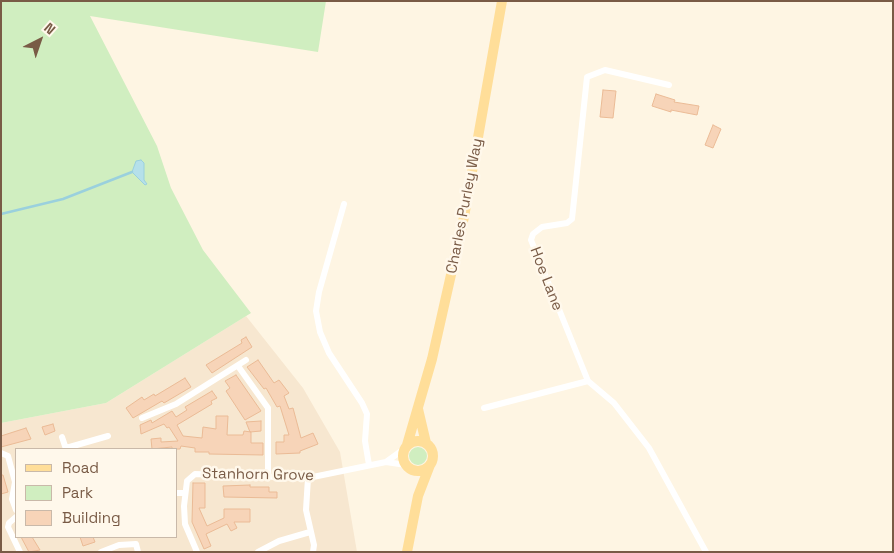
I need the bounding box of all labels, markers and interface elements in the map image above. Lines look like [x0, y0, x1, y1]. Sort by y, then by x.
north arrow [15, 15, 65, 65]
text: N [40, 19, 59, 39]
street label: Charles Purley Way [443, 137, 487, 275]
street label: Hoe Lane [526, 245, 566, 313]
legend [15, 448, 178, 538]
text: Road [62, 458, 99, 477]
street label: Stanhorn Grove [202, 465, 314, 485]
text: Park [62, 483, 93, 502]
text: Building [62, 508, 121, 527]

